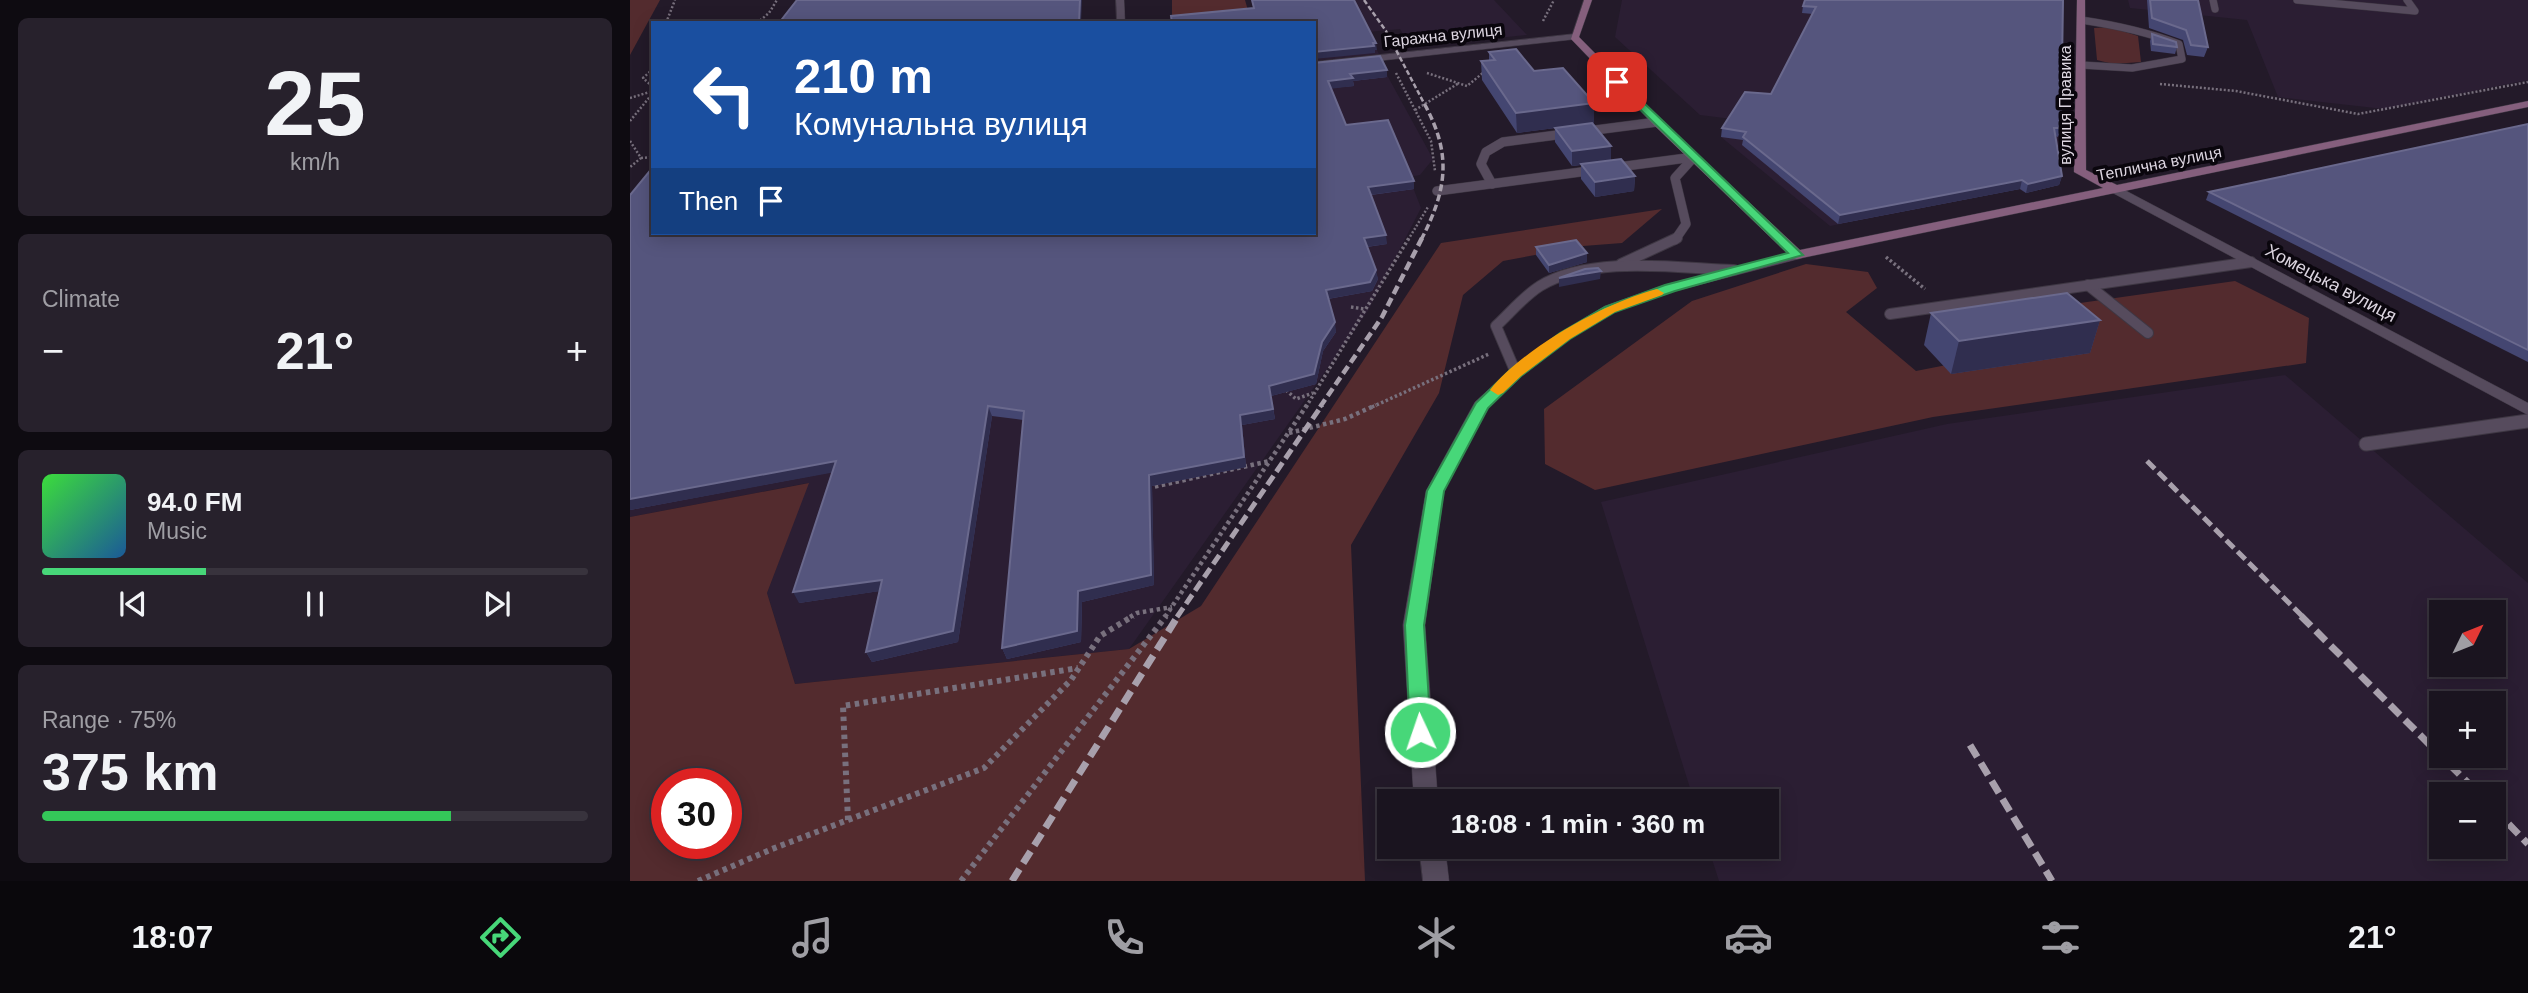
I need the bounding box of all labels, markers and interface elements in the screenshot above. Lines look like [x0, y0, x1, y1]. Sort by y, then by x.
street label: Гаражна вулиця [1383, 21, 1503, 50]
street label: вулиця Правика [2057, 45, 2074, 165]
icon: left [679, 49, 770, 140]
text: 210 m [794, 49, 933, 103]
pin [1587, 52, 1647, 112]
text: 25 [264, 53, 366, 154]
icon: arrive [1598, 63, 1636, 101]
text: Комунальна вулиця [794, 106, 1088, 142]
street label: Теплична вулиця [2095, 143, 2223, 184]
text: km/h [290, 149, 340, 175]
icon: arrive [752, 182, 790, 220]
text: Then [679, 186, 738, 216]
street label: Хомецька вулиця [2262, 240, 2400, 326]
text: Climate [42, 286, 120, 312]
text: 21° [276, 322, 354, 380]
text: − [42, 330, 64, 372]
text: + [566, 330, 588, 372]
text: 94.0 FM [147, 487, 242, 517]
text: Music [147, 518, 207, 544]
icon: previous [114, 585, 152, 623]
icon: pause [296, 585, 334, 623]
icon: next [478, 585, 516, 623]
north arrow [2429, 600, 2506, 677]
map controls [2429, 600, 2506, 859]
button: + [2429, 691, 2506, 768]
position arrow [1383, 695, 1457, 769]
text: Range · 75% [42, 707, 176, 733]
text: 375 km [42, 743, 218, 801]
speed limit sign: 30 [651, 768, 742, 859]
button: − [2429, 782, 2506, 859]
text: 18:08 · 1 min · 360 m [1451, 809, 1705, 839]
icon: directions [476, 913, 525, 962]
icon: music [788, 913, 837, 962]
icon: phone [1100, 913, 1149, 962]
icon: climate [1412, 913, 1461, 962]
icon: car [1724, 913, 1773, 962]
icon: filters [2036, 913, 2085, 962]
text: 18:07 [131, 919, 213, 955]
text: 21° [2348, 919, 2397, 955]

